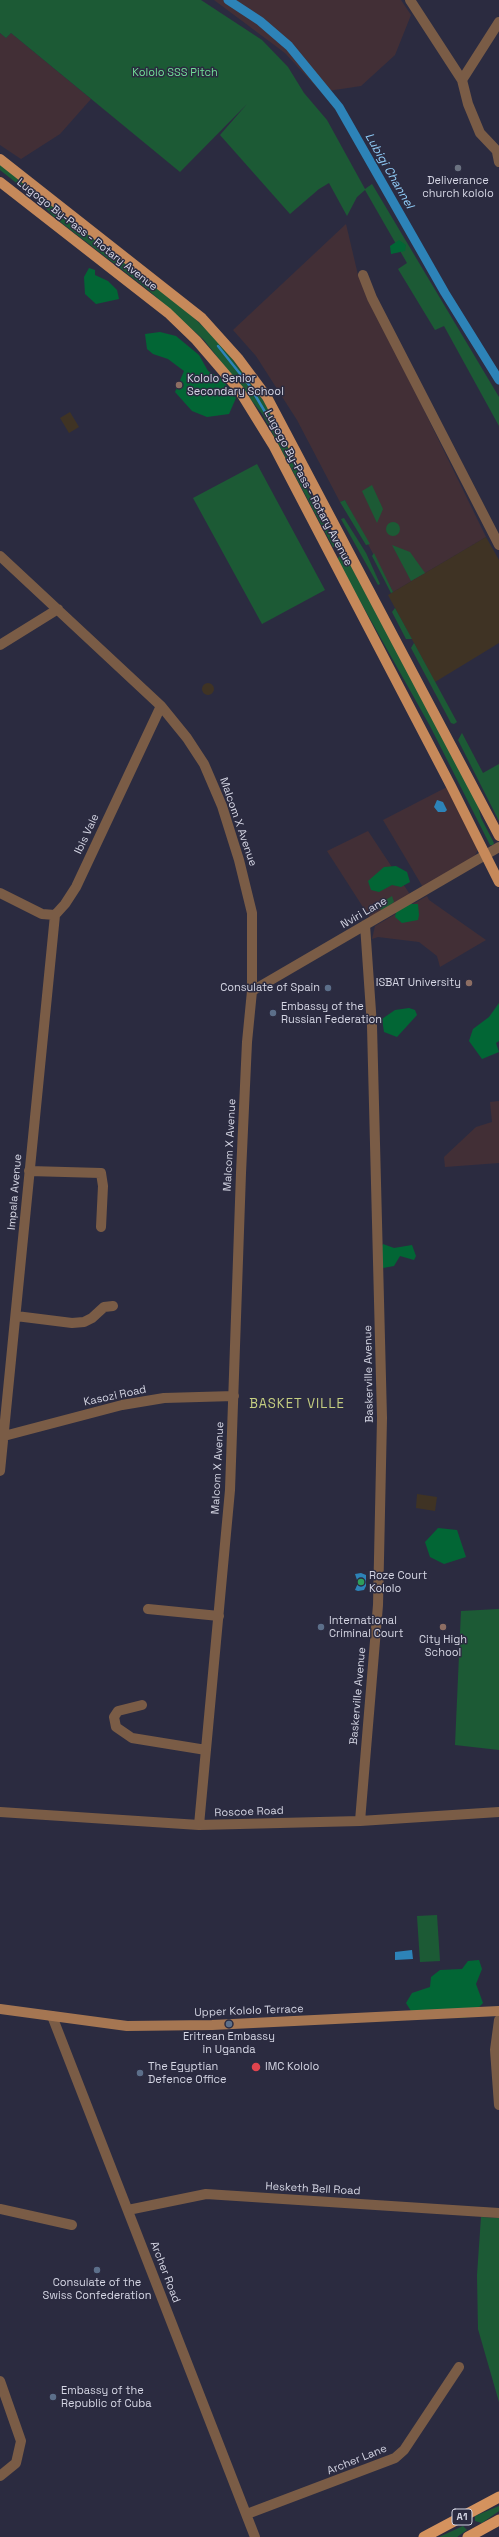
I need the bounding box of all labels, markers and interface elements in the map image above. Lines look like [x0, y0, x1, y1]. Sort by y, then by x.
park label: Kololo SSS Pitch [132, 66, 218, 80]
water label: Lubigi Channel [362, 131, 416, 211]
marker: Deliverance church kololo [453, 163, 463, 173]
place label: Deliverance church kololo [422, 174, 494, 200]
street label: Lugogo By-Pass - Rotary Avenue [14, 176, 160, 294]
place label: Kololo Senior Secondary School [187, 372, 284, 398]
marker: Kololo Senior Secondary School [174, 380, 184, 390]
street label: Lugogo By-Pass - Rotary Avenue [261, 408, 355, 568]
street label: Malcom X Avenue [217, 776, 259, 868]
street label: Ibis Vale [72, 812, 102, 856]
street label: Nviri Lane [339, 894, 389, 932]
place label: ISBAT University [376, 976, 461, 990]
marker: ISBAT University [464, 978, 474, 988]
place label: Consulate of Spain [220, 981, 320, 995]
marker: Consulate of Spain [323, 983, 333, 993]
place label: Embassy of the Russian Federation [281, 1000, 382, 1026]
marker: Embassy of the Russian Federation [268, 1008, 278, 1018]
street label: Malcom X Avenue [221, 1098, 239, 1192]
street label: Impala Avenue [5, 1153, 25, 1231]
street label: Baskerville Avenue [362, 1325, 376, 1423]
street label: Kasozi Road [83, 1383, 147, 1409]
district label: BASKET VILLE [249, 1396, 345, 1412]
street label: Malcom X Avenue [209, 1421, 227, 1515]
place label: Roze Court Kololo [369, 1569, 427, 1595]
marker: Roze Court Kololo [356, 1577, 366, 1587]
place label: International Criminal Court [329, 1614, 403, 1640]
marker: International Criminal Court [316, 1622, 326, 1632]
marker: City High School [438, 1622, 448, 1632]
place label: City High School [419, 1633, 467, 1659]
street label: Baskerville Avenue [347, 1647, 369, 1745]
street label: Roscoe Road [214, 1804, 284, 1820]
street label: Upper Kololo Terrace [194, 2002, 304, 2020]
marker: Eritrean Embassy in Uganda [224, 2019, 234, 2029]
place label: Eritrean Embassy in Uganda [183, 2030, 275, 2056]
place label: The Egyptian Defence Office [148, 2060, 227, 2086]
place label: IMC Kololo [265, 2060, 319, 2074]
marker: IMC Kololo [250, 2061, 262, 2073]
marker: The Egyptian Defence Office [135, 2068, 145, 2078]
street label: Hesketh Bell Road [265, 2180, 361, 2198]
street label: Archer Road [147, 2239, 183, 2305]
marker: Consulate of the Swiss Confederation [92, 2265, 102, 2275]
place label: Consulate of the Swiss Confederation [42, 2276, 152, 2302]
place label: Embassy of the Republic of Cuba [61, 2384, 152, 2410]
marker: Embassy of the Republic of Cuba [48, 2392, 58, 2402]
street label: Archer Lane [325, 2442, 389, 2478]
road number: A1 [452, 2509, 472, 2525]

